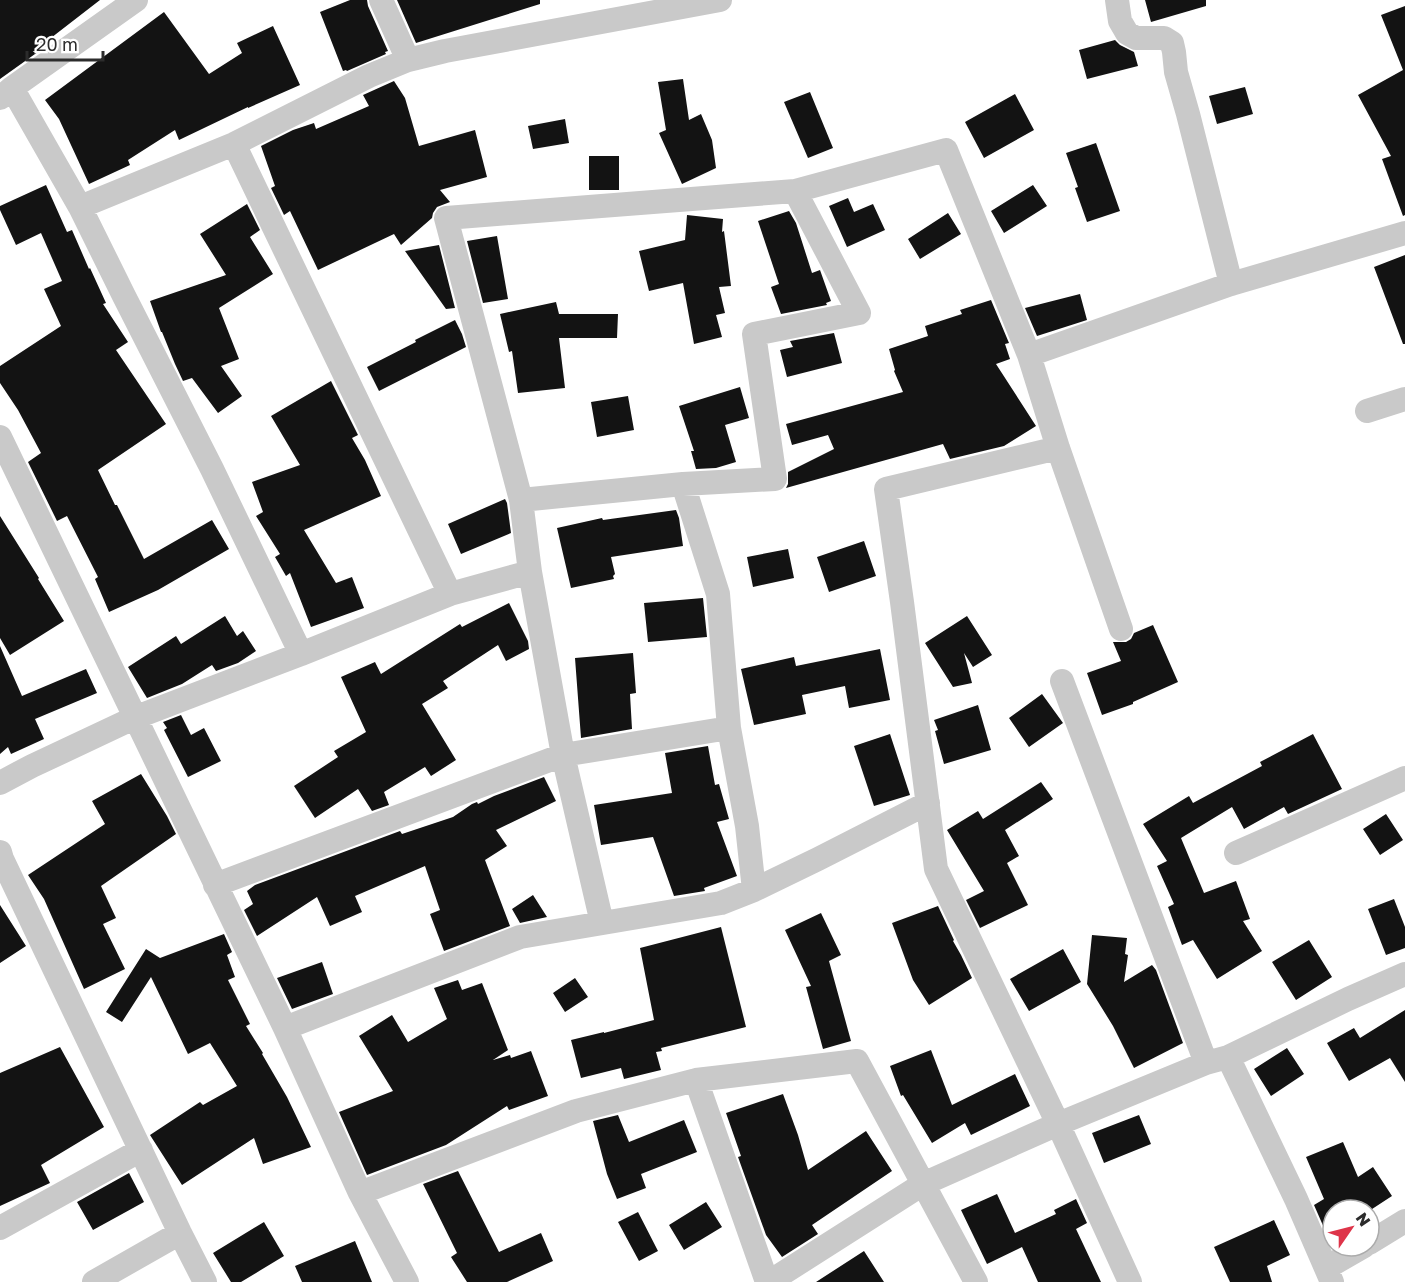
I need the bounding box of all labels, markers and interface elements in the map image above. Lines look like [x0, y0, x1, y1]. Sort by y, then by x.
scale bar [27, 24, 104, 62]
text: 20 m [36, 33, 78, 55]
north arrow [1321, 1198, 1381, 1258]
text: N [1352, 1209, 1375, 1230]

